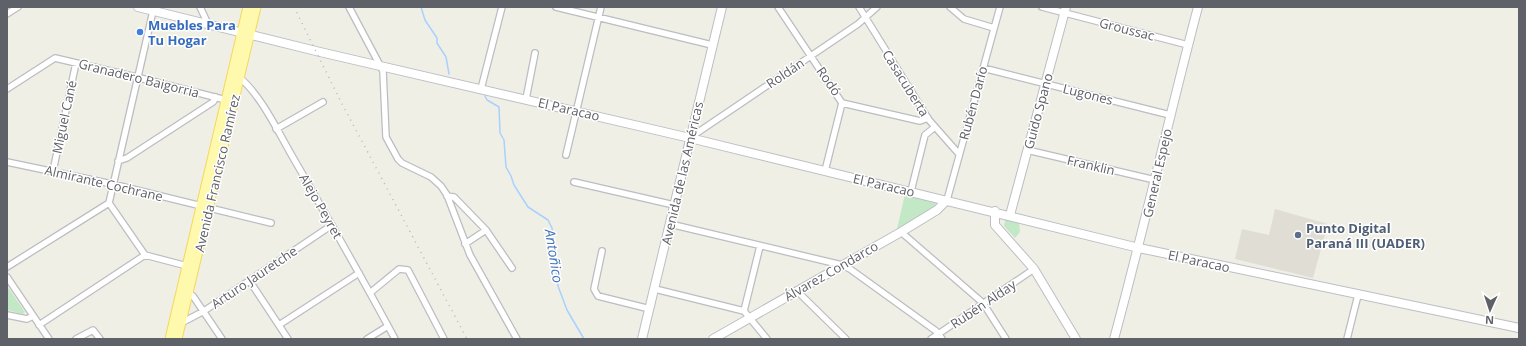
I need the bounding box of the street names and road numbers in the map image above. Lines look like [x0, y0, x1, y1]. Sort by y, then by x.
street label: Groussac [1097, 13, 1157, 45]
street label: Casacuberta [878, 46, 934, 120]
street label: Granadero Baigorria [77, 54, 201, 102]
street label: Roldán [762, 54, 808, 92]
street label: Rodó [813, 63, 846, 99]
street label: Rubén Darío [955, 64, 992, 142]
street label: Guido Spano [1019, 71, 1057, 151]
street label: Miguel Cané [47, 79, 81, 155]
street label: Lugones [1061, 79, 1115, 109]
street label: Avenida Francisco Ramírez [190, 92, 244, 254]
street label: El Paracao [536, 93, 602, 125]
street label: Avenida de las Américas [657, 100, 707, 246]
street label: General Espejo [1138, 126, 1176, 219]
street label: Franklin [1065, 151, 1117, 179]
street label: Almirante Cochrane [43, 161, 165, 205]
street label: El Paracao [851, 169, 917, 201]
street label: Alejo Peyret [295, 170, 347, 242]
street label: Álvarez Condarco [781, 237, 881, 305]
street label: Arturo Jauretche [207, 242, 301, 312]
street label: El Paracao [1166, 246, 1232, 276]
street label: Rubén Alday [947, 275, 1020, 333]

